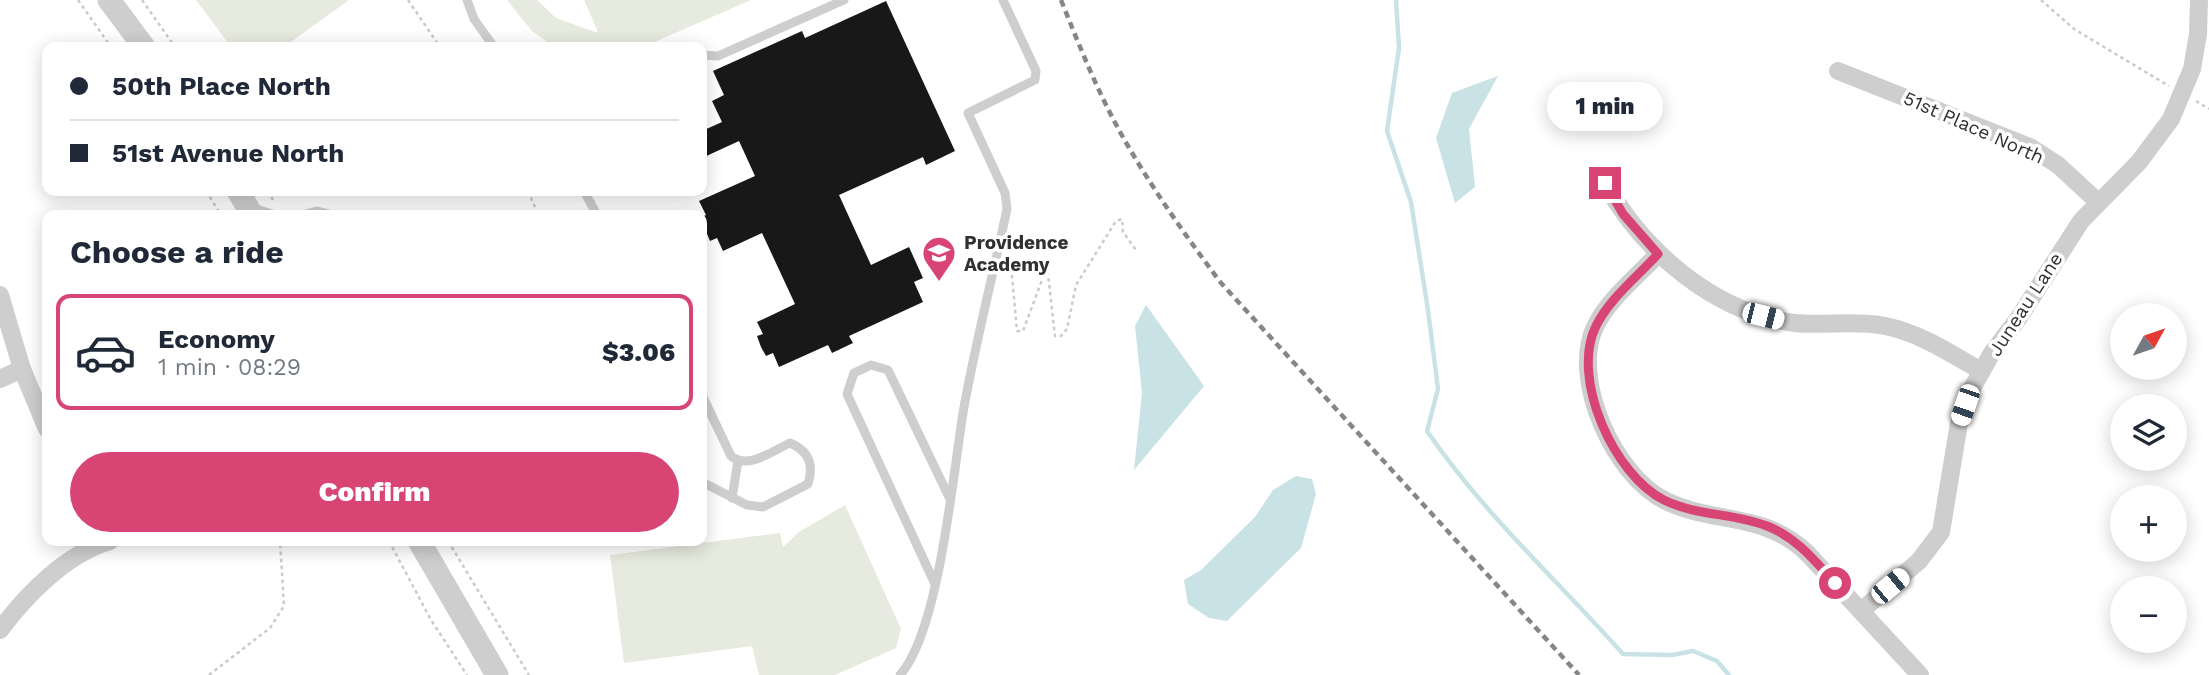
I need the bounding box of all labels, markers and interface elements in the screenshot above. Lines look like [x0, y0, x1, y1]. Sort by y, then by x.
text: 50th Place North [112, 71, 331, 101]
callout: 1 min [1547, 82, 1663, 130]
street label: 51st Place North [1900, 86, 2048, 169]
text: 1 min [1575, 93, 1635, 120]
text: 51st Avenue North [112, 138, 344, 168]
route end [1589, 167, 1621, 199]
place label: Providence Academy [964, 231, 1069, 276]
text: Choose a ride [70, 233, 284, 271]
school or university icon: Providence Academy [920, 234, 958, 283]
street label: Juneau Lane [1983, 248, 2067, 360]
car [1741, 301, 1786, 331]
north arrow [2110, 303, 2188, 380]
map controls [2110, 303, 2187, 653]
icon: car [74, 321, 137, 384]
text: Economy [158, 324, 275, 354]
text: $3.06 [602, 337, 675, 367]
text: 1 min · 08:29 [158, 354, 301, 381]
car [1949, 382, 1982, 428]
button: layers [2110, 394, 2187, 471]
button: Confirm [70, 452, 679, 532]
button: + [2110, 485, 2187, 562]
car [1868, 564, 1913, 608]
route start [1819, 567, 1851, 599]
button: − [2110, 576, 2187, 653]

